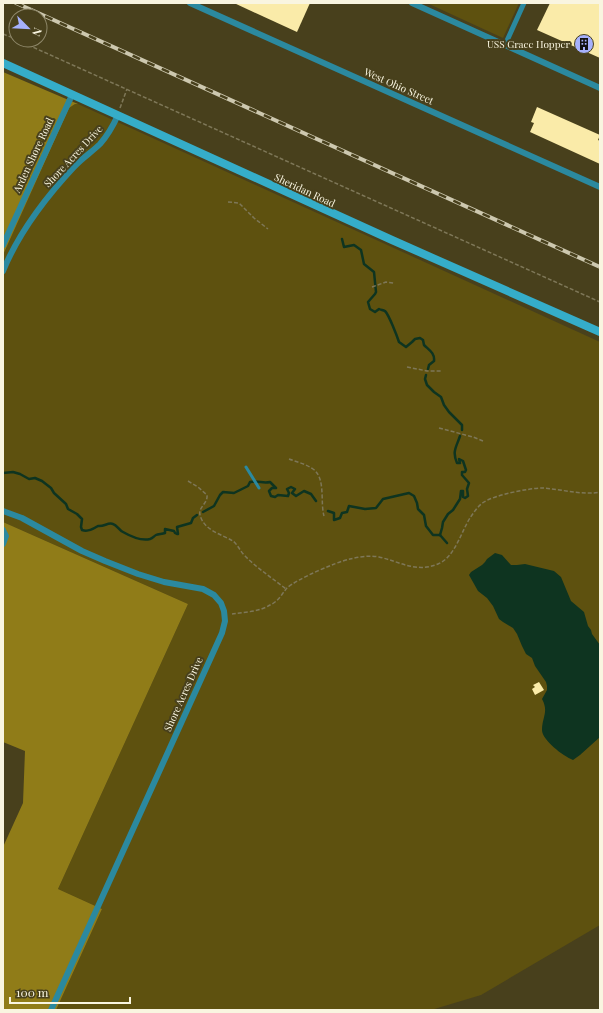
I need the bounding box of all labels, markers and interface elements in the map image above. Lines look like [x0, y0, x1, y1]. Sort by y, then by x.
north arrow [8, 8, 48, 48]
text: N [29, 26, 46, 39]
building icon: USS Grace Hopper [573, 33, 595, 55]
place label: USS Grace Hopper [487, 37, 571, 51]
street label: West Ohio Street [361, 64, 436, 108]
street label: Arden Shore Road [9, 115, 57, 196]
street label: Shore Acres Drive [41, 122, 105, 190]
street label: Sheridan Road [272, 170, 338, 210]
street label: Shore Acres Drive [160, 655, 206, 733]
scale bar [10, 979, 130, 1005]
text: 100 m [16, 984, 49, 1000]

